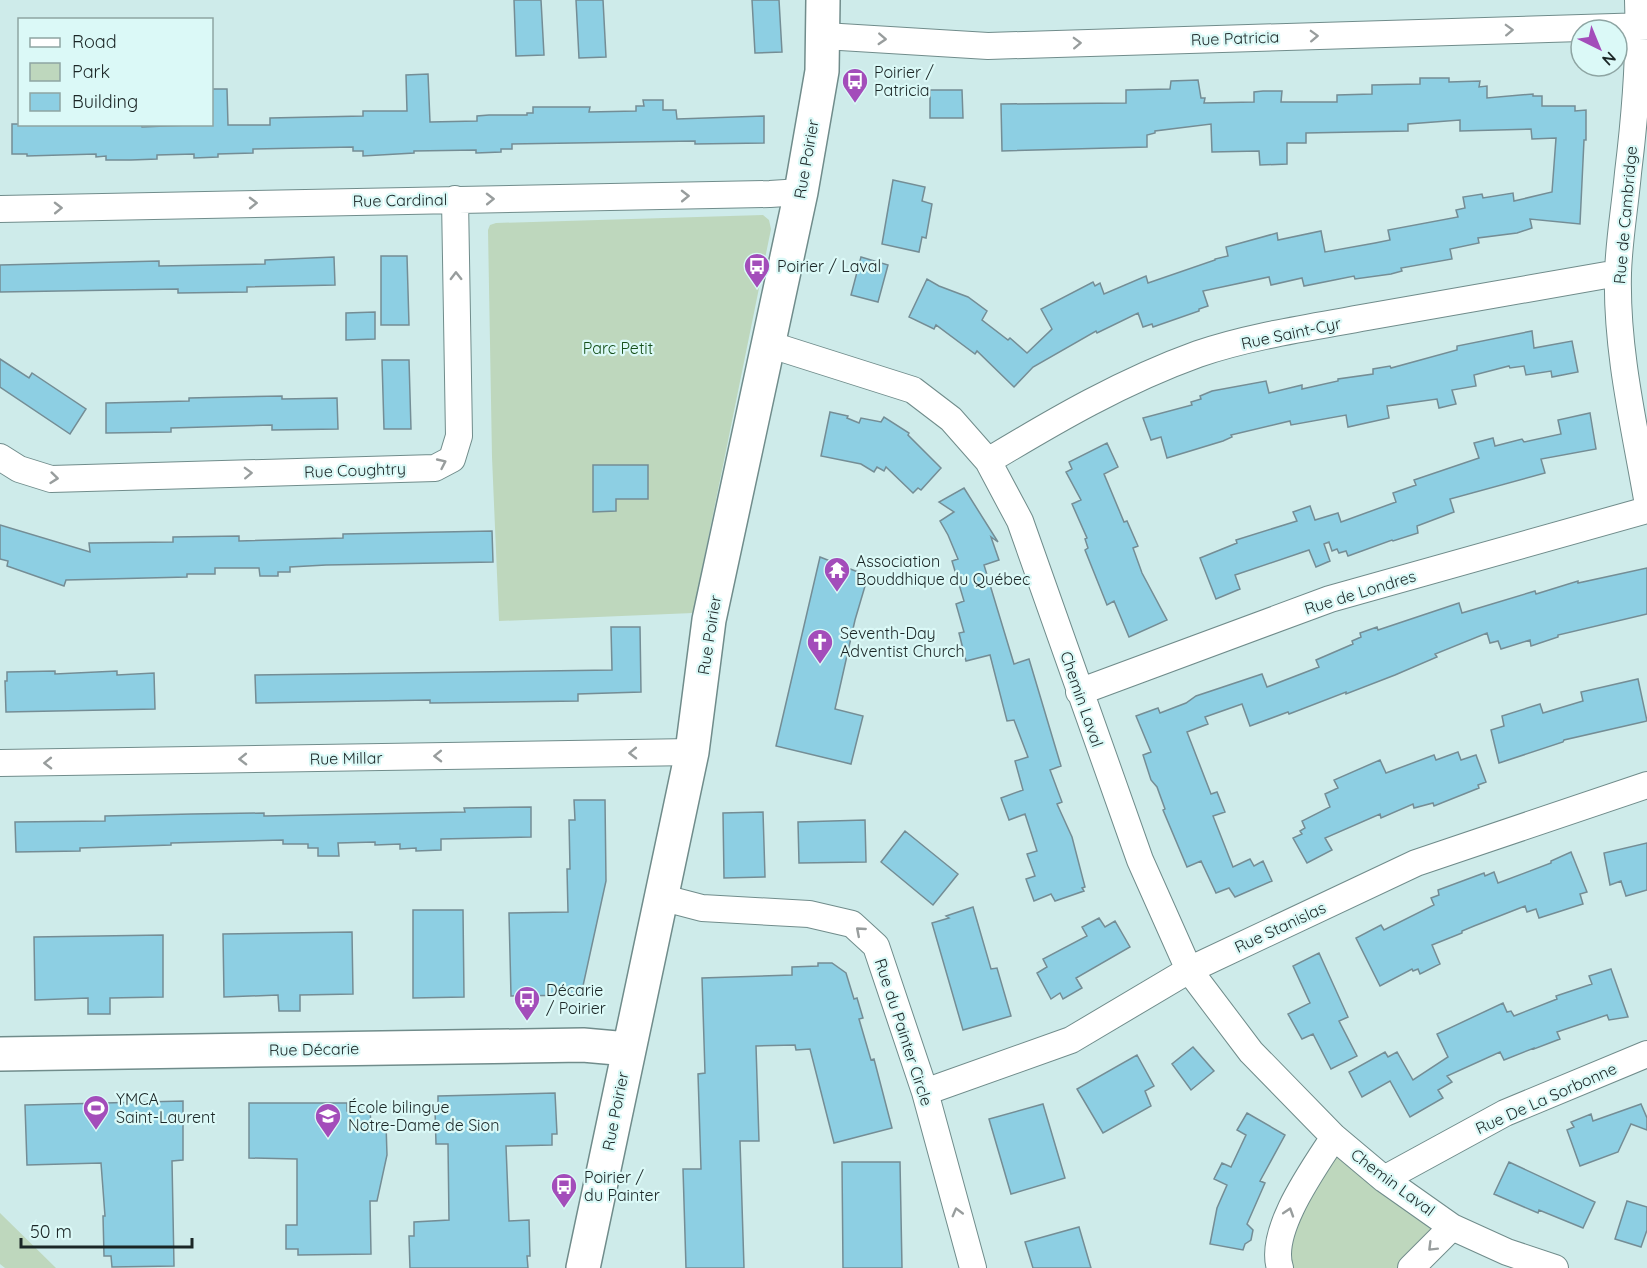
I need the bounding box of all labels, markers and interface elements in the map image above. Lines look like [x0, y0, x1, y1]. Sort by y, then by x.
legend [18, 18, 213, 126]
north arrow [1569, 18, 1629, 78]
one-way arrow [1504, 24, 1513, 37]
street label: Rue Patricia [1190, 26, 1280, 50]
text: Road [72, 30, 117, 53]
one-way arrow [1309, 30, 1318, 42]
one-way arrow [878, 33, 887, 46]
one-way arrow [1073, 37, 1082, 49]
text: N [1598, 48, 1620, 70]
text: Park [72, 60, 110, 83]
place label: Poirier / Patricia [874, 62, 935, 100]
bus stop icon: Poirier / Patricia [840, 66, 870, 104]
text: Building [72, 90, 138, 113]
street label: Rue Poirier [789, 118, 823, 200]
street label: Rue de Cambridge [1609, 145, 1641, 285]
street label: Rue Cardinal [352, 189, 448, 211]
one-way arrow [681, 189, 690, 202]
one-way arrow [486, 192, 495, 205]
one-way arrow [249, 197, 258, 210]
one-way arrow [54, 201, 63, 214]
bus stop icon: Poirier / Laval [742, 251, 772, 289]
place label: Poirier / Laval [777, 256, 881, 276]
one-way arrow [450, 271, 462, 280]
street label: Rue Saint-Cyr [1239, 313, 1343, 353]
park label: Parc Petit [583, 338, 653, 358]
street label: Rue Coughtry [304, 458, 406, 482]
one-way arrow [436, 459, 447, 471]
one-way arrow [244, 467, 253, 480]
one-way arrow [49, 471, 58, 484]
place label: Association Bouddhique du Québec [856, 551, 1030, 589]
temple icon: Association Bouddhique du Québec [822, 555, 852, 593]
street label: Rue de Londres [1302, 566, 1418, 618]
street label: Rue Poirier [693, 594, 725, 676]
place label: Seventh-Day Adventist Church [840, 623, 965, 661]
church icon: Seventh-Day Adventist Church [805, 627, 835, 665]
street label: Chemin Laval [1056, 648, 1108, 750]
street label: Rue Millar [309, 747, 383, 769]
one-way arrow [629, 747, 638, 759]
one-way arrow [434, 750, 443, 762]
one-way arrow [239, 753, 248, 766]
one-way arrow [44, 756, 53, 769]
street label: Rue Stanislas [1231, 897, 1329, 957]
one-way arrow [856, 927, 867, 938]
street label: Rue du Painter Circle [871, 956, 937, 1108]
place label: Décarie / Poirier [546, 980, 606, 1018]
bus stop icon: Décarie / Poirier [512, 984, 542, 1022]
street label: Rue Décarie [269, 1038, 359, 1060]
street label: Rue De La Sorbonne [1472, 1058, 1620, 1138]
street label: Rue Poirier [598, 1070, 632, 1152]
place label: YMCA Saint-Laurent [116, 1089, 216, 1127]
sports icon: YMCA Saint-Laurent [81, 1093, 111, 1131]
place label: École bilingue Notre-Dame de Sion [348, 1097, 499, 1135]
school or university icon: École bilingue Notre-Dame de Sion [313, 1101, 343, 1139]
street label: Chemin Laval [1347, 1144, 1439, 1220]
place label: Poirier / du Painter [584, 1167, 660, 1205]
bus stop icon: Poirier / du Painter [549, 1171, 579, 1209]
one-way arrow [952, 1207, 965, 1217]
one-way arrow [1282, 1207, 1294, 1218]
scale bar [21, 1211, 192, 1249]
text: 50 m [30, 1220, 72, 1243]
one-way arrow [1428, 1240, 1439, 1251]

